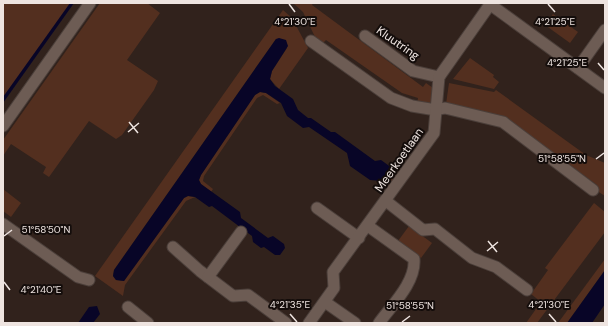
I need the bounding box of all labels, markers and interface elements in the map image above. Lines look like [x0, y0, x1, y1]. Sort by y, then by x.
text: 4°21'30"E [274, 15, 316, 28]
text: 4°21'25"E [535, 15, 575, 28]
street label: Kluutring [373, 22, 423, 64]
text: 4°21'25"E [547, 56, 587, 69]
street label: Meerkoetlaan [371, 125, 427, 195]
text: 51°58'55"N [538, 152, 586, 165]
text: 51°58'50"N [22, 223, 71, 236]
text: 4°21'40"E [21, 283, 62, 296]
text: 4°21'35"E [270, 298, 311, 311]
text: 4°21'30"E [528, 298, 570, 311]
text: 51°58'55"N [386, 299, 434, 312]

